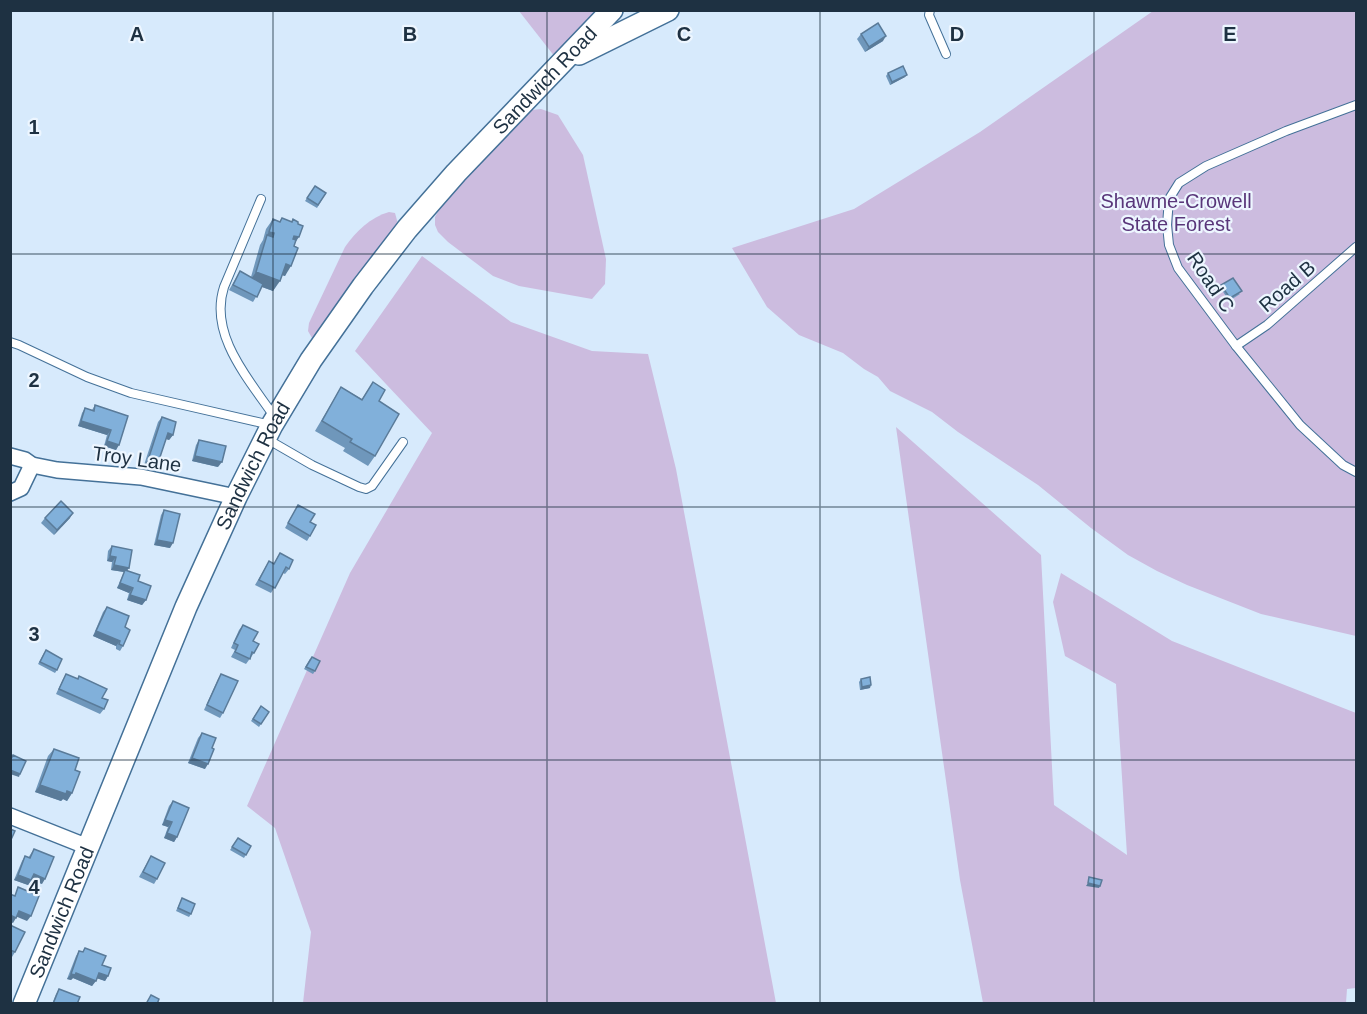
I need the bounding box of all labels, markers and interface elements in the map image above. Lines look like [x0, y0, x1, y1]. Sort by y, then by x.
street label: Sandwich Road [488, 22, 601, 139]
text: A [130, 23, 144, 45]
text: B [403, 23, 417, 45]
text: C [677, 23, 691, 45]
text: D [950, 23, 964, 45]
text: E [1223, 23, 1237, 45]
text: 1 [28, 116, 40, 138]
park label: Shawme-Crowell State Forest [1100, 190, 1252, 235]
street label: Road C [1183, 248, 1239, 316]
street label: Road B [1255, 256, 1319, 316]
text: 2 [28, 369, 40, 391]
street label: Sandwich Road [212, 398, 294, 533]
street label: Troy Lane [91, 442, 183, 476]
text: 3 [28, 623, 40, 645]
street label: Sandwich Road [25, 843, 98, 981]
text: 4 [28, 876, 40, 898]

